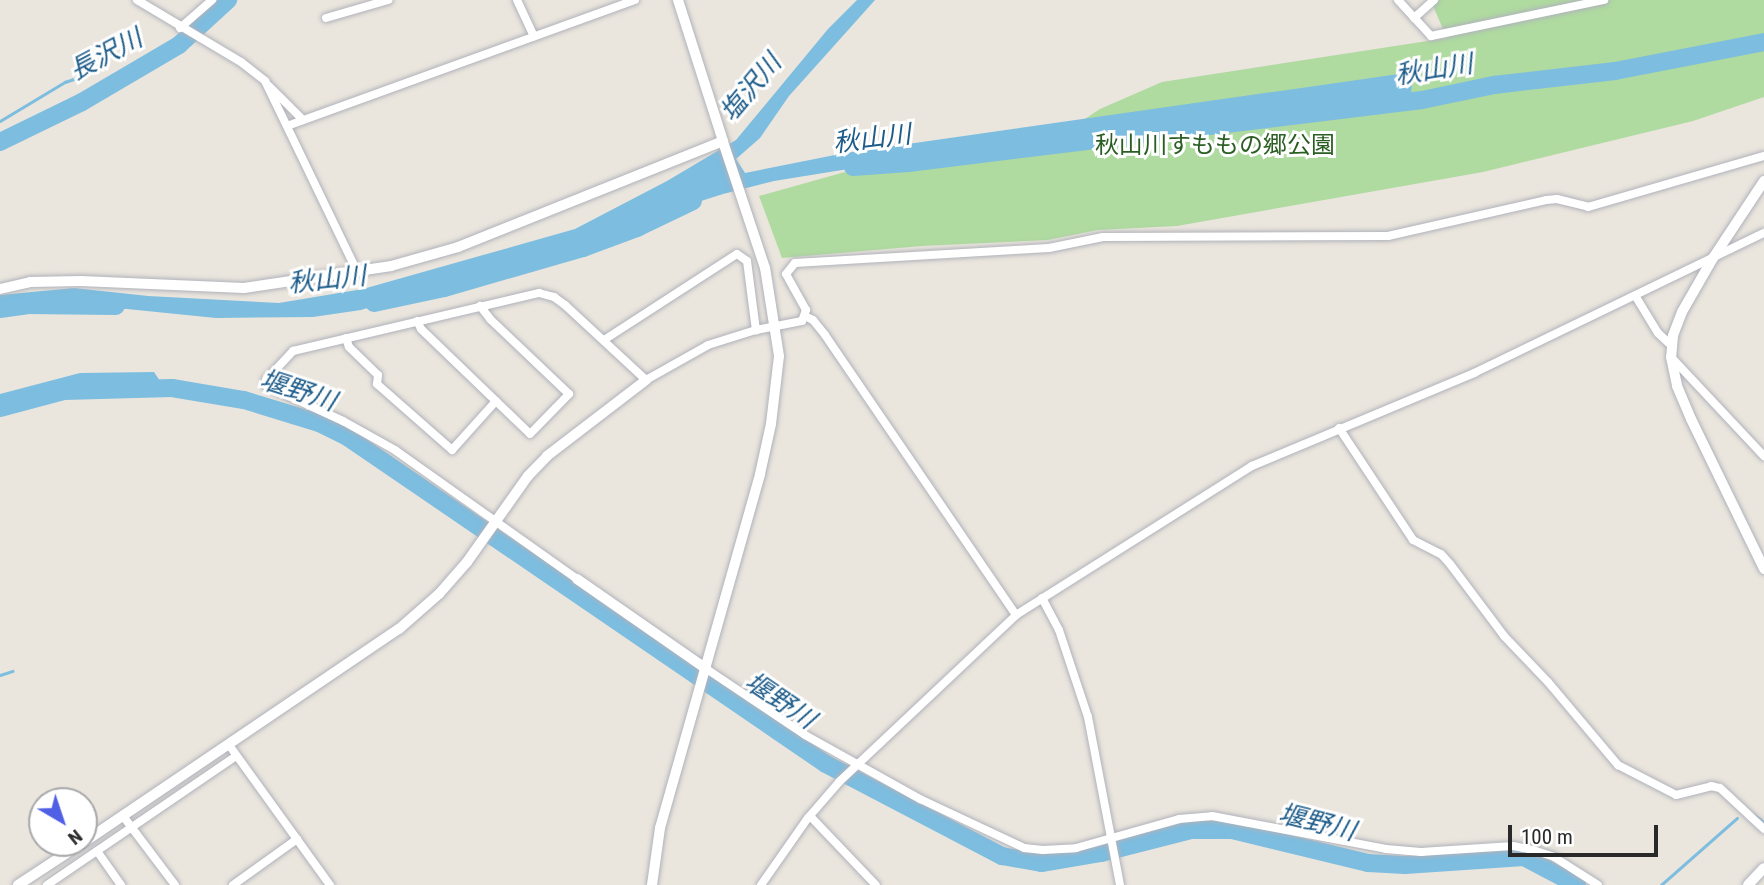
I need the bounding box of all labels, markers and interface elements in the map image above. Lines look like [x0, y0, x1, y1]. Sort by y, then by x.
water label: 長沢川 [64, 23, 148, 87]
water label: 塩沢川 [714, 48, 788, 128]
water label: 秋山川 [1393, 48, 1475, 92]
water label: 秋山川 [831, 119, 913, 159]
park label: 秋山川すももの郷公園 [1095, 132, 1335, 160]
water label: 秋山川 [287, 260, 367, 300]
water label: 堰野川 [256, 364, 340, 418]
water label: 堰野川 [739, 666, 821, 736]
north arrow [28, 787, 98, 857]
water label: 堰野川 [1275, 798, 1359, 848]
scale bar [1512, 812, 1662, 856]
text: N [64, 825, 87, 850]
text: 100 m [1521, 825, 1573, 849]

